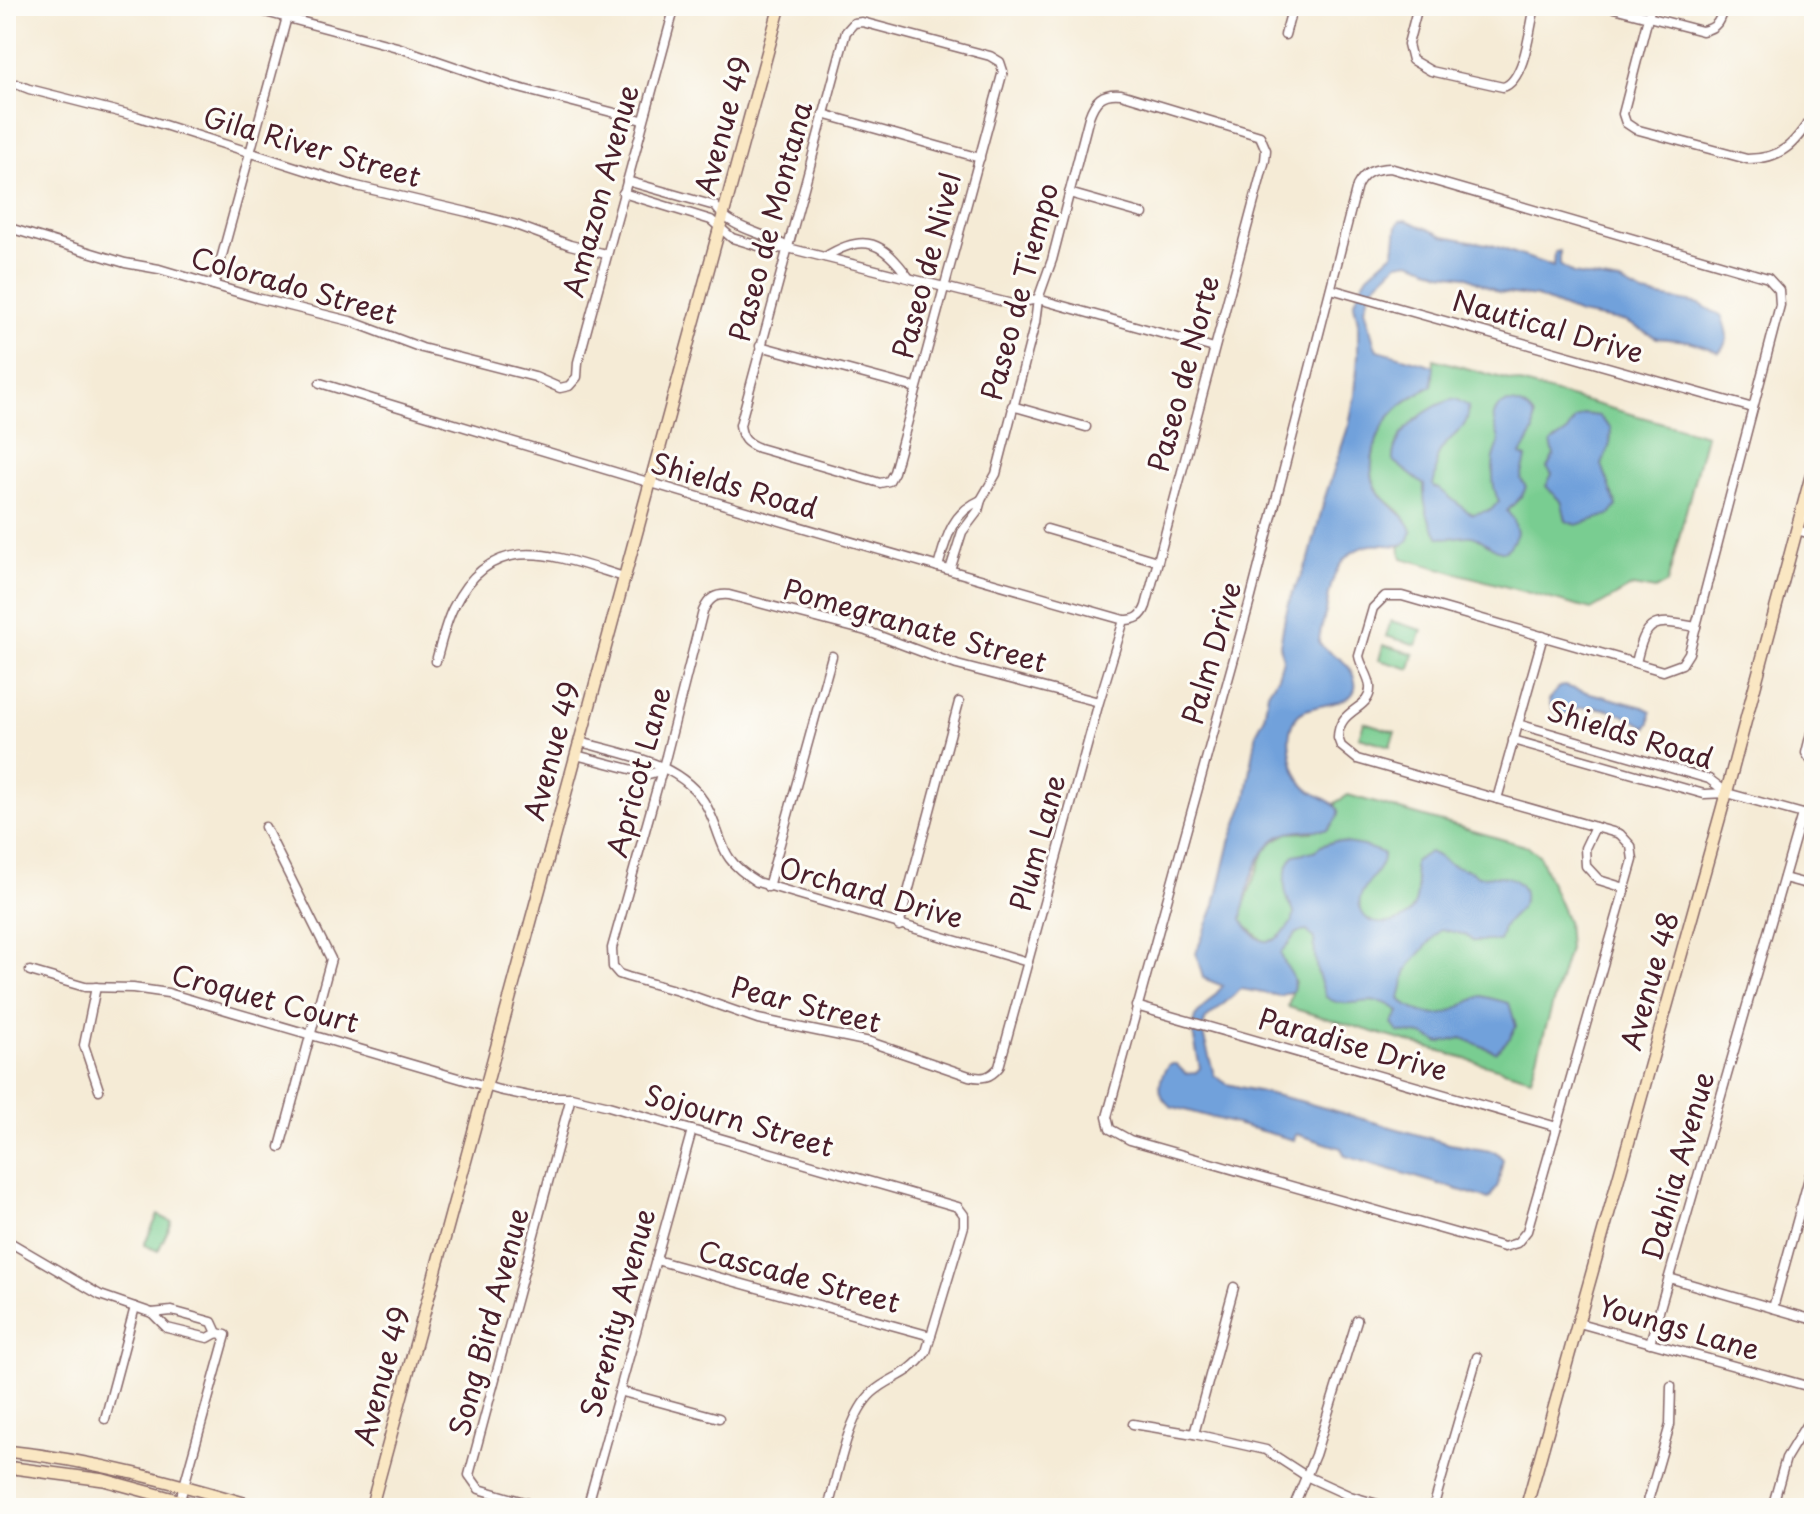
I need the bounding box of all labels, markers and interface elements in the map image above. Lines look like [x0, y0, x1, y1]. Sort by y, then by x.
street label: Avenue 49 [682, 51, 761, 200]
street label: Amazon Avenue [551, 80, 649, 302]
street label: Gila River Street [199, 94, 426, 197]
street label: Paseo de Montana [717, 96, 822, 347]
street label: Paseo de Nivel [880, 168, 971, 364]
street label: Paseo de Tiempo [969, 178, 1068, 405]
street label: Colorado Street [186, 235, 403, 335]
street label: Paseo de Norte [1136, 270, 1229, 477]
street label: Nautical Drive [1448, 278, 1649, 373]
street label: Shields Road [646, 440, 823, 529]
street label: Pomegranate Street [778, 566, 1052, 683]
street label: Palm Drive [1170, 576, 1251, 729]
street label: Avenue 49 [511, 676, 590, 825]
street label: Apricot Lane [594, 681, 681, 862]
street label: Shields Road [1542, 688, 1719, 779]
street label: Plum Lane [998, 769, 1075, 916]
street label: Orchard Drive [774, 845, 969, 938]
street label: Avenue 48 [1608, 906, 1689, 1055]
street label: Croquet Court [167, 952, 364, 1043]
street label: Pear Street [727, 964, 886, 1043]
street label: Paradise Drive [1254, 996, 1453, 1091]
street label: Dahlia Avenue [1629, 1066, 1724, 1265]
street label: Sojourn Street [640, 1072, 839, 1167]
street label: Song Bird Avenue [436, 1203, 539, 1441]
street label: Serenity Avenue [568, 1203, 665, 1422]
street label: Cascade Street [694, 1228, 905, 1323]
street label: Youngs Lane [1594, 1283, 1765, 1370]
street label: Avenue 49 [341, 1301, 420, 1450]

